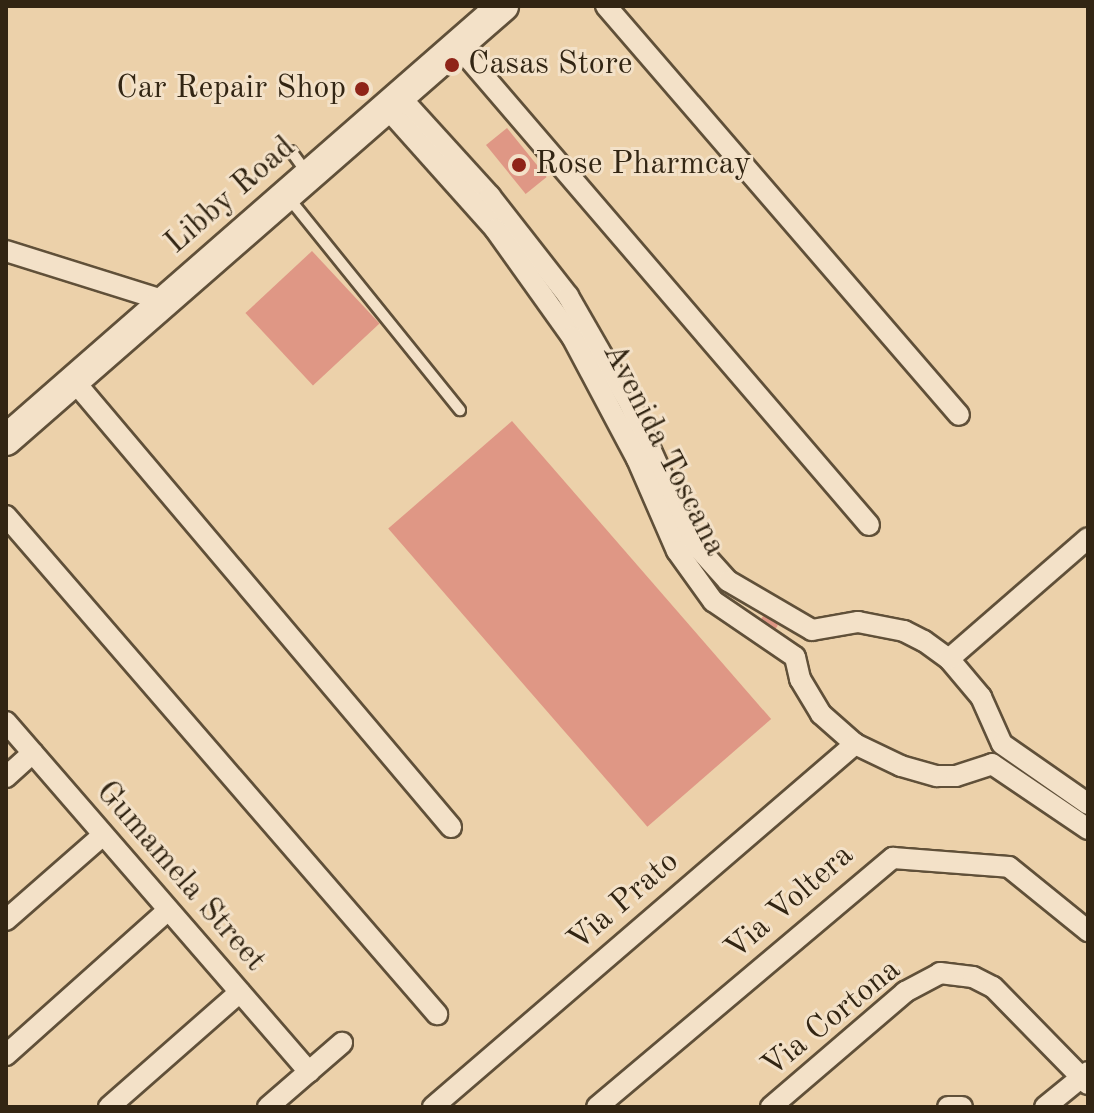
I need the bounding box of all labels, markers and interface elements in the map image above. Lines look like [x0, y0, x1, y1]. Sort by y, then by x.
place label: Casas Store [468, 46, 633, 84]
marker: Casas Store [443, 56, 461, 74]
place label: Car Repair Shop [116, 70, 346, 108]
marker: Car Repair Shop [353, 80, 371, 98]
street label: Libby Road [158, 129, 304, 263]
place label: Rose Pharmcay [535, 146, 751, 184]
marker: Rose Pharmcay [510, 156, 528, 174]
street label: Avenida Toscana [593, 337, 733, 563]
street label: Gumamela Street [87, 774, 273, 980]
street label: Via Voltera [718, 837, 862, 969]
street label: Via Prato [561, 843, 687, 961]
street label: Via Cortona [755, 951, 909, 1087]

